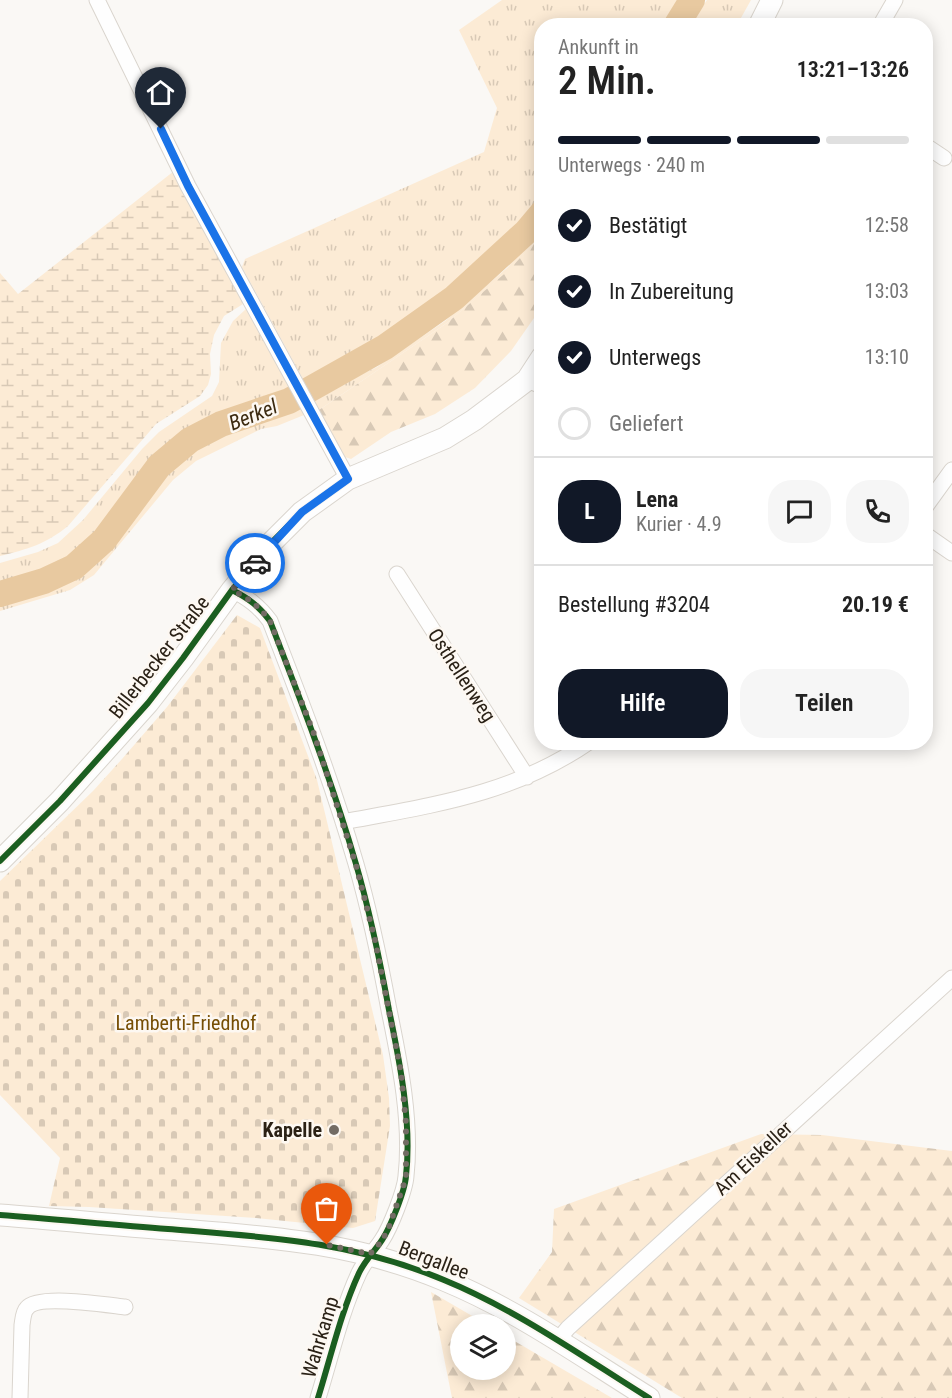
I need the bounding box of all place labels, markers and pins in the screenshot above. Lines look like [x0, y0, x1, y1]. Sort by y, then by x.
pin [135, 67, 186, 129]
place label: Kapelle [262, 1118, 322, 1142]
marker: Kapelle [327, 1123, 341, 1137]
pin [301, 1183, 352, 1245]

